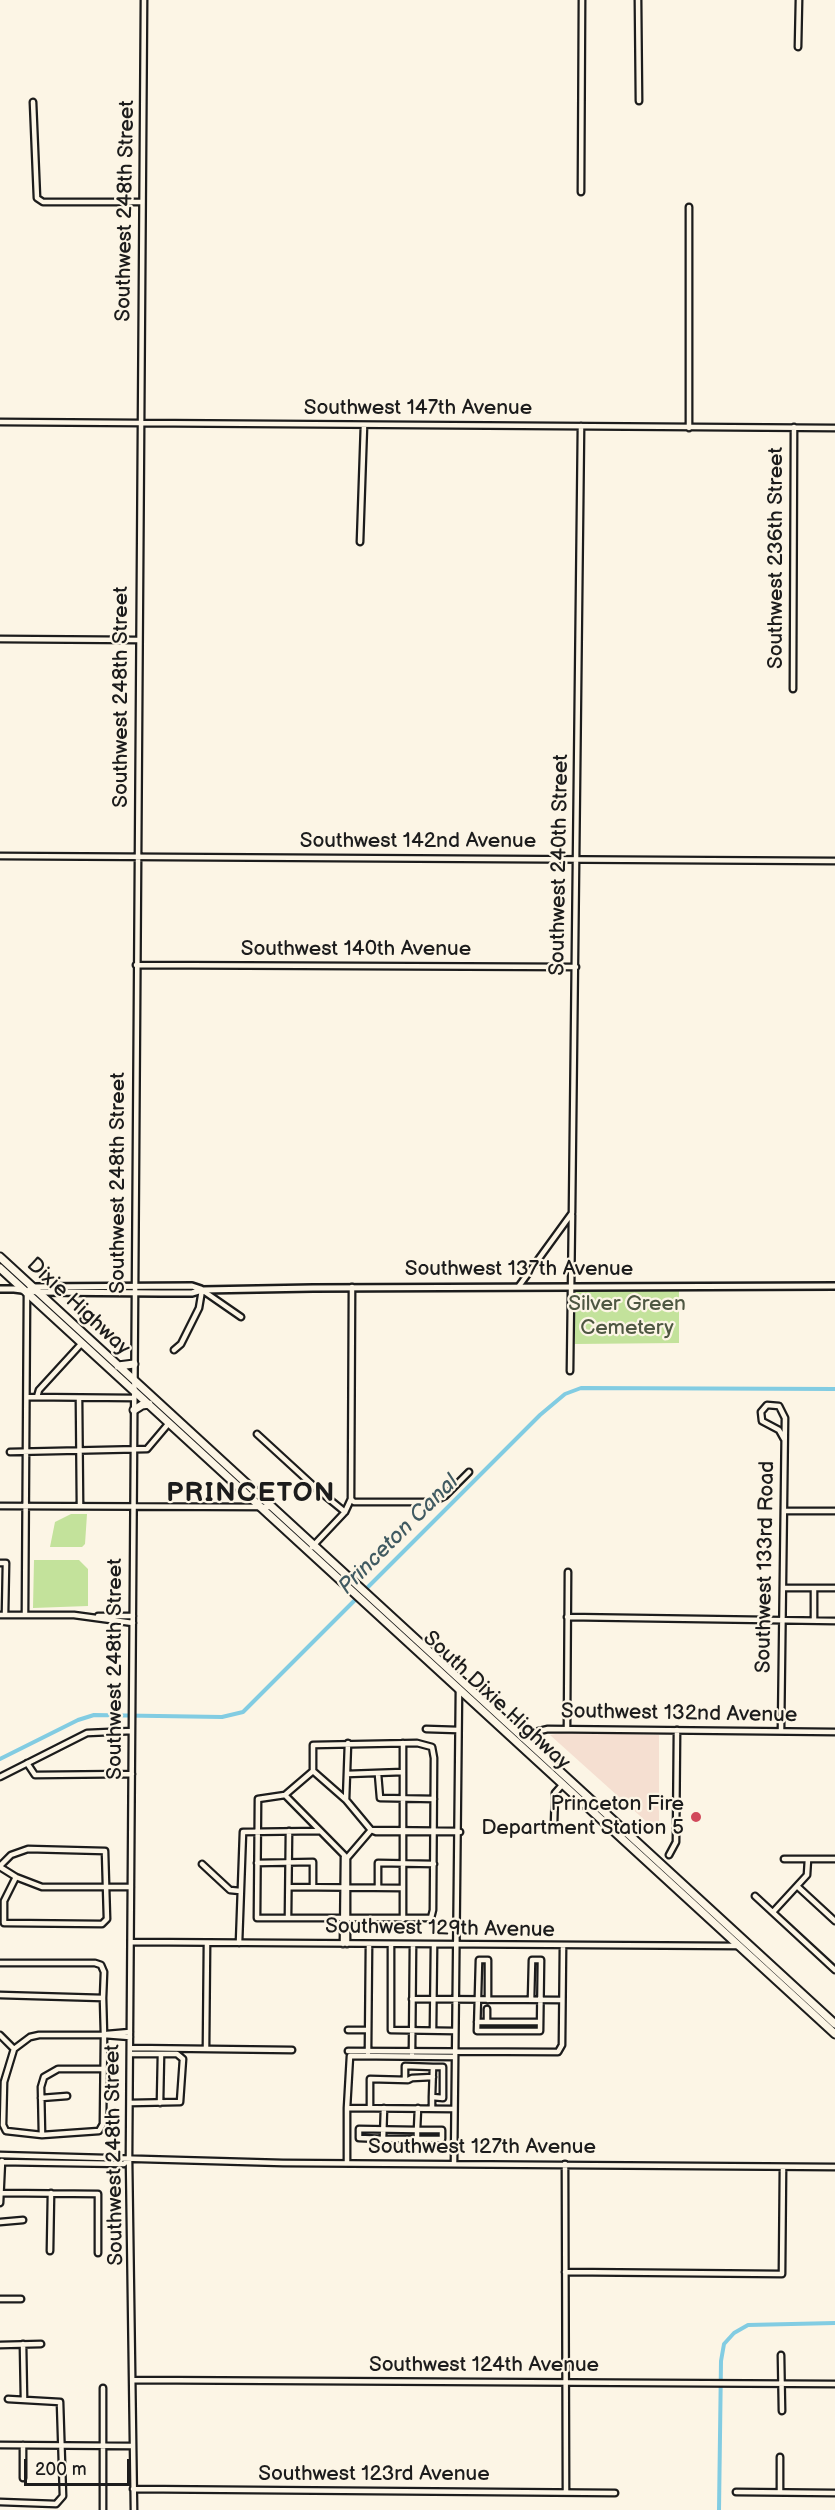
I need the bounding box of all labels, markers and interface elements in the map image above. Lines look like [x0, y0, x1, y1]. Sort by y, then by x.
street label: Southwest 248th Street [111, 100, 141, 322]
street label: Southwest 147th Avenue [304, 396, 532, 422]
street label: Southwest 236th Street [764, 447, 790, 669]
street label: Southwest 248th Street [109, 586, 135, 808]
street label: Southwest 240th Street [545, 754, 575, 976]
street label: Southwest 142nd Avenue [300, 829, 536, 855]
street label: Southwest 140th Avenue [241, 937, 471, 963]
street label: Southwest 248th Street [106, 1072, 132, 1294]
street label: Dixie Highway [21, 1253, 135, 1361]
street label: Southwest 137th Avenue [405, 1257, 633, 1283]
park label: Silver Green Cemetery [568, 1292, 686, 1342]
street label: Southwest 133rd Road [752, 1461, 780, 1673]
water label: Princeton Canal [334, 1470, 464, 1600]
district label: PRINCETON [166, 1478, 336, 1510]
street label: Southwest 248th Street [103, 1558, 129, 1780]
street label: South Dixie Highway [417, 1626, 575, 1776]
street label: Southwest 132nd Avenue [561, 1699, 797, 1729]
place label: Princeton Fire Department Station 5 [481, 1792, 684, 1842]
marker: Princeton Fire Department Station 5 [689, 1810, 703, 1824]
street label: Southwest 129th Avenue [325, 1914, 555, 1944]
street label: Southwest 248th Street [100, 2044, 130, 2266]
street label: Southwest 127th Avenue [368, 2135, 596, 2161]
street label: Southwest 124th Avenue [369, 2353, 599, 2379]
scale bar [27, 2447, 134, 2485]
text: 200 m [35, 2459, 87, 2480]
street label: Southwest 123rd Avenue [258, 2462, 490, 2488]

